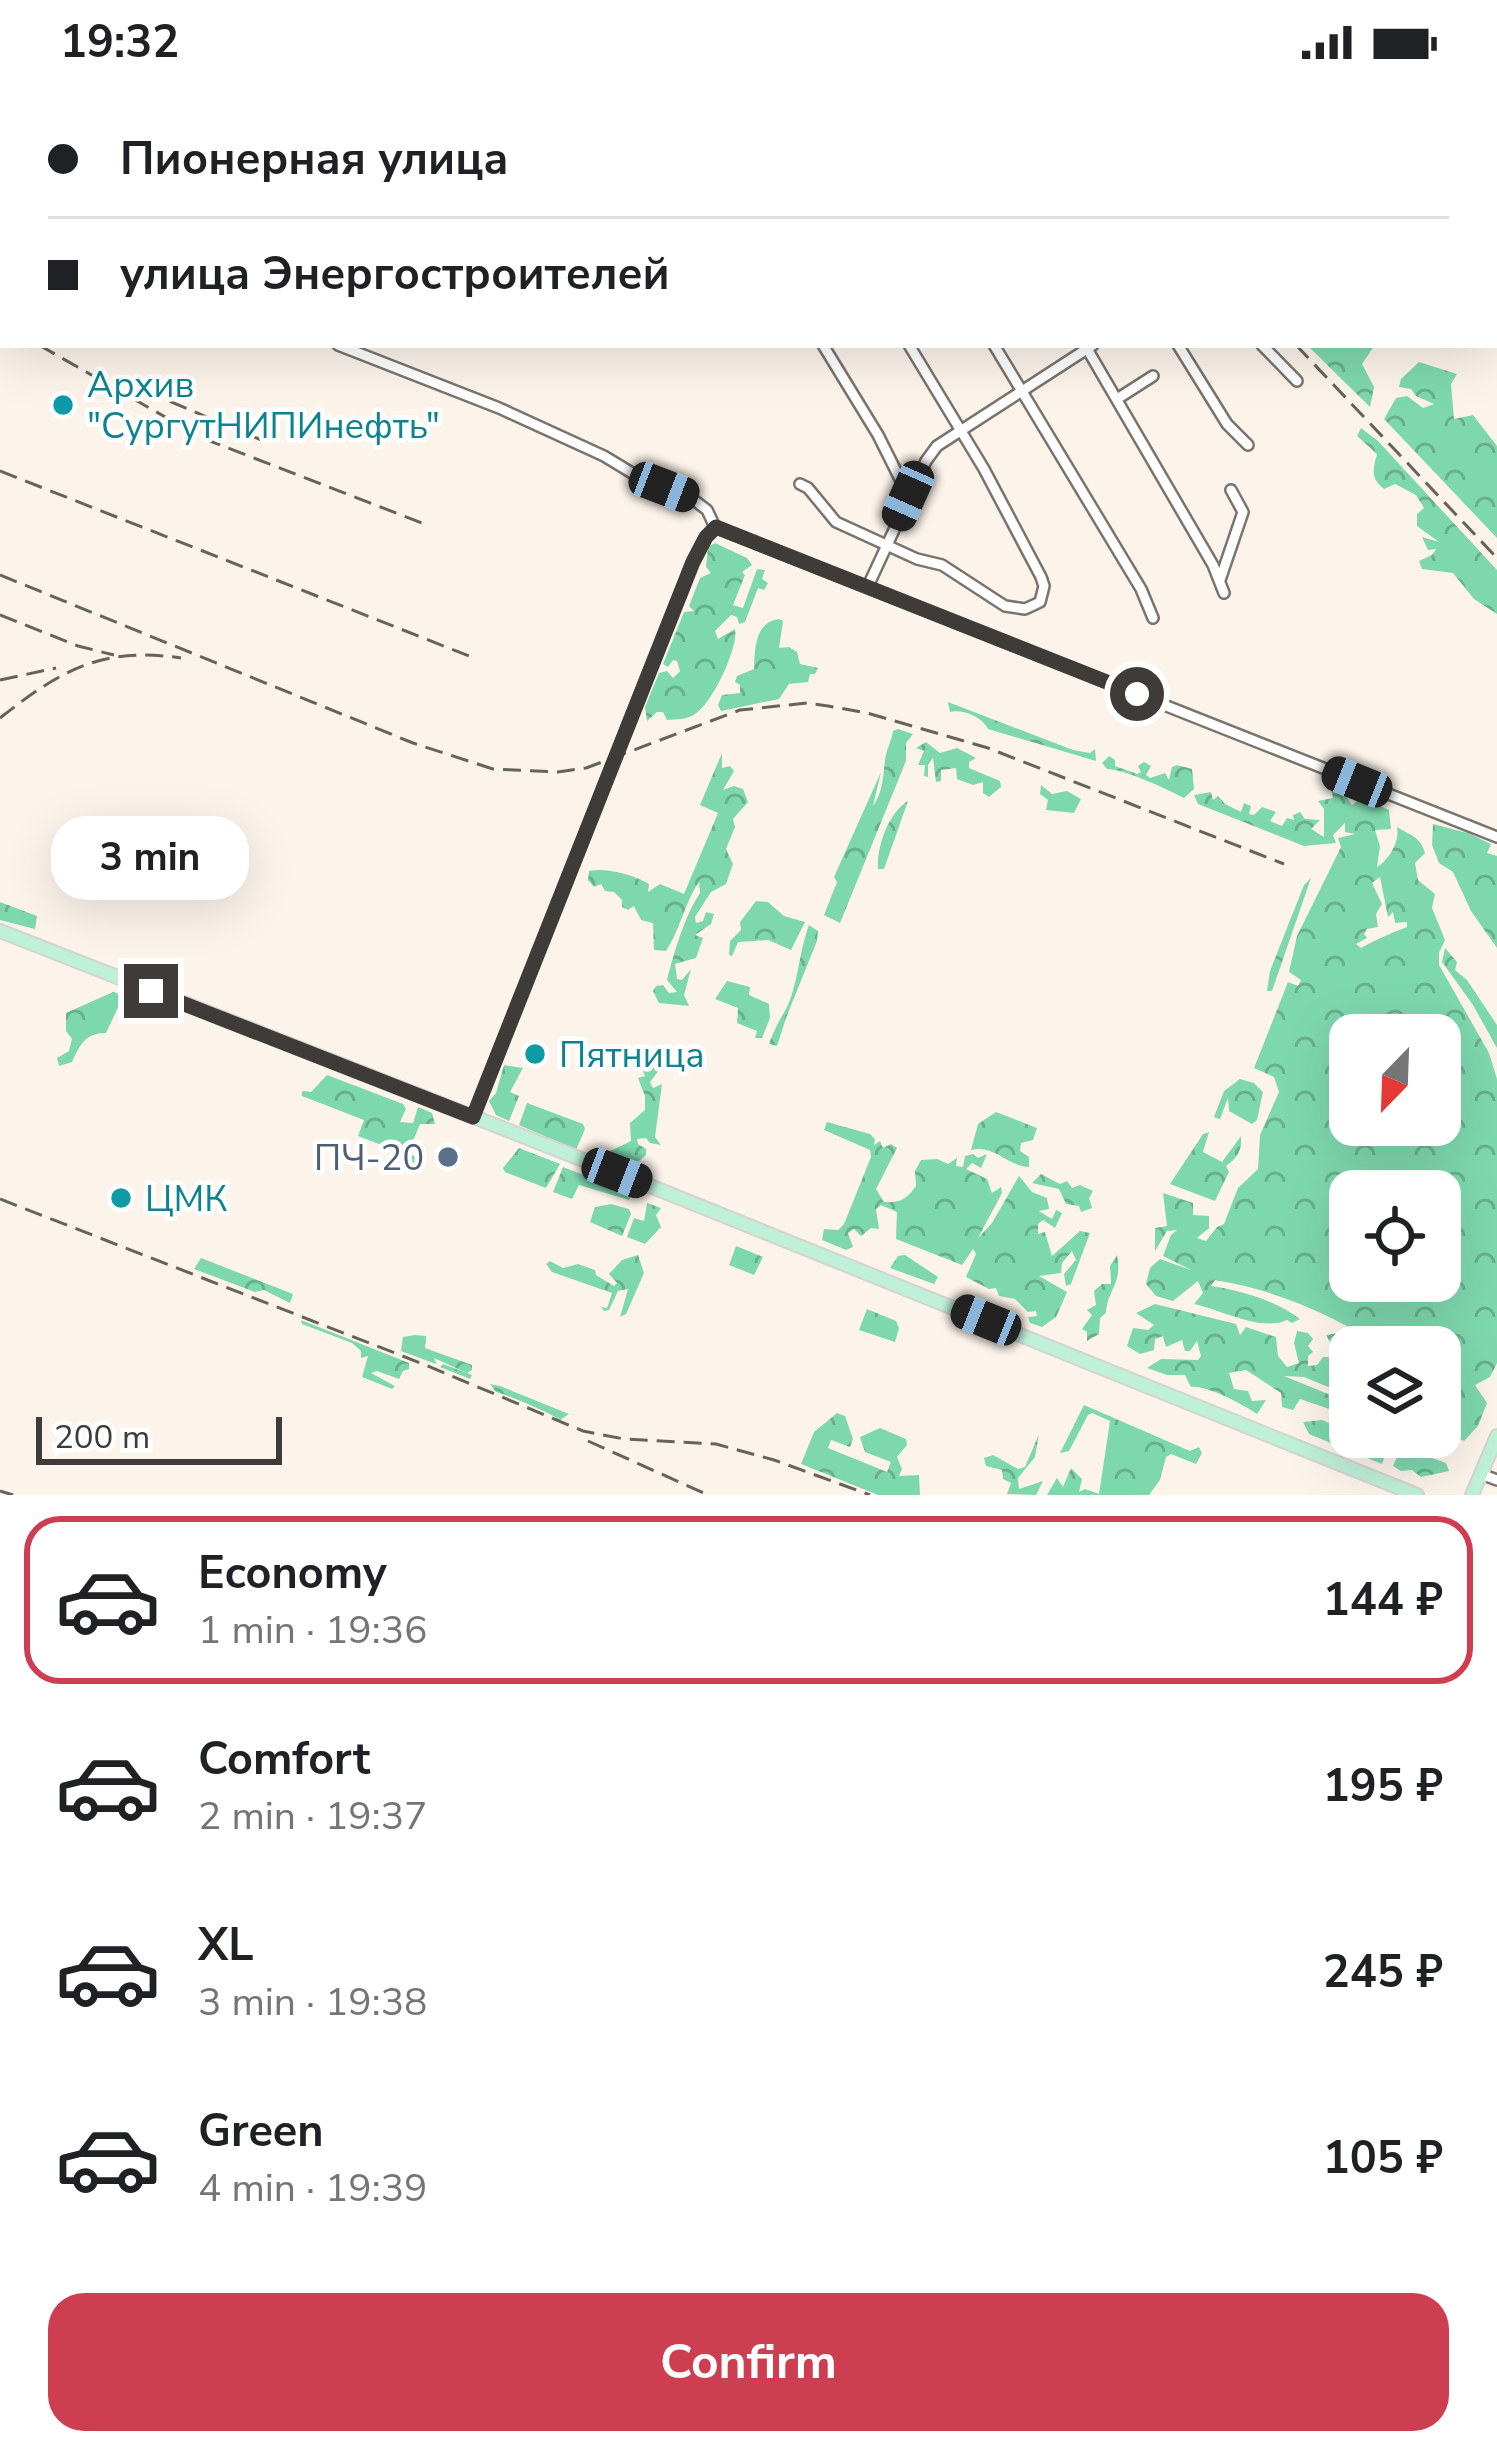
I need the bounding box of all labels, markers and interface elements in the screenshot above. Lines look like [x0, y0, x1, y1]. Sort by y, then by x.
text: 19:32 [60, 12, 179, 73]
text: Пионерная улица [120, 129, 509, 190]
text: улица Энергостроителей [120, 244, 670, 305]
place label: Архив "СургутНИПИнефть" [87, 361, 440, 451]
marker: Архив "СургутНИПИнефть" [50, 392, 76, 418]
car [877, 456, 939, 536]
car [624, 457, 704, 517]
route start [1110, 667, 1164, 721]
car [1317, 752, 1397, 812]
callout: 3 min [52, 817, 250, 901]
text: 3 min [100, 831, 200, 884]
route end [124, 964, 178, 1018]
north arrow [1329, 1014, 1461, 1146]
map controls [1329, 1014, 1461, 1458]
place label: Пятница [559, 1031, 705, 1080]
marker: Пятница [522, 1041, 548, 1067]
place label: ПЧ-20 [314, 1134, 424, 1183]
car [577, 1143, 657, 1203]
marker: ПЧ-20 [435, 1144, 461, 1170]
button: locate [1329, 1170, 1461, 1302]
place label: ЦМК [145, 1175, 227, 1224]
marker: ЦМК [108, 1185, 134, 1211]
car [946, 1290, 1026, 1350]
button: layers [1329, 1326, 1461, 1458]
scale bar [36, 1411, 282, 1464]
text: 200 m [54, 1415, 150, 1460]
text: Economy [198, 1543, 387, 1604]
icon: car [54, 1546, 162, 1654]
text: 144 ₽ [1323, 1570, 1443, 1631]
text: 1 min · 19:36 [198, 1604, 427, 1657]
text: Comfort [198, 1729, 370, 1790]
icon: car [54, 1732, 162, 1840]
text: 195 ₽ [1323, 1756, 1443, 1817]
text: 2 min · 19:37 [198, 1790, 427, 1843]
text: XL [198, 1915, 254, 1976]
icon: car [54, 1918, 162, 2026]
text: 245 ₽ [1323, 1942, 1443, 2003]
text: 3 min · 19:38 [198, 1976, 427, 2029]
text: Green [198, 2101, 324, 2162]
icon: car [54, 2104, 162, 2212]
text: 105 ₽ [1323, 2128, 1443, 2189]
text: 4 min · 19:39 [198, 2162, 427, 2215]
button: Confirm [48, 2293, 1449, 2431]

